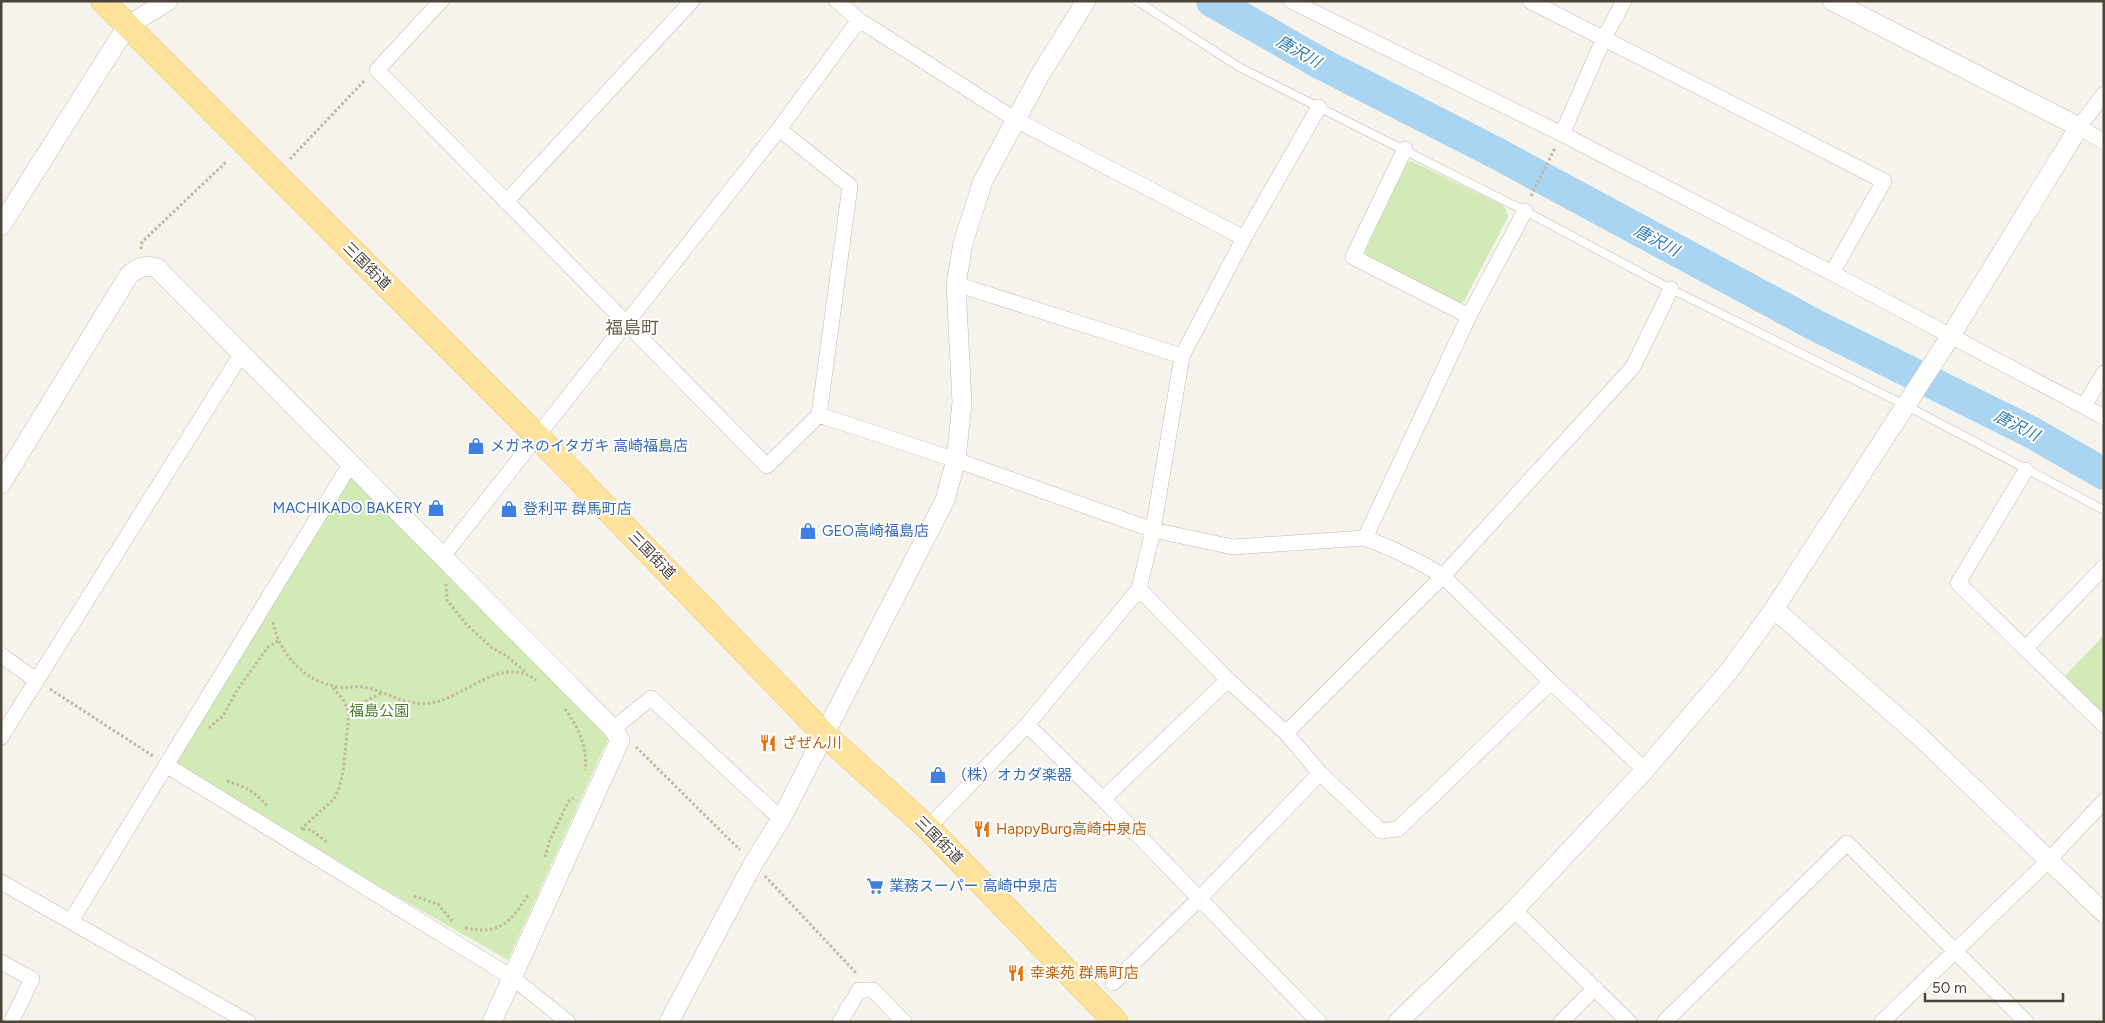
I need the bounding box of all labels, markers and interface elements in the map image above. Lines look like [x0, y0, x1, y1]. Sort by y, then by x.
water label: 唐沢川 [1273, 31, 1326, 73]
water label: 唐沢川 [1631, 221, 1684, 261]
street label: 三国街道 [339, 238, 395, 294]
district label: 福島町 [605, 317, 659, 339]
water label: 唐沢川 [1991, 406, 2044, 446]
shop icon: メガネのイタガキ 高崎福島店 [466, 436, 486, 456]
place label: メガネのイタガキ 高崎福島店 [490, 437, 688, 455]
shop icon: MACHIKADO BAKERY [426, 498, 446, 518]
place label: MACHIKADO BAKERY [273, 499, 422, 517]
shop icon: 登利平 群馬町店 [499, 499, 519, 519]
place label: 登利平 群馬町店 [523, 500, 632, 518]
shop icon: GEO高崎福島店 [798, 521, 818, 541]
place label: GEO高崎福島店 [822, 522, 929, 540]
street label: 三国街道 [625, 527, 679, 583]
park label: 福島公園 [349, 702, 409, 720]
restaurant icon: ざぜん川 [758, 733, 778, 753]
place label: ざぜん川 [782, 734, 842, 752]
shop icon: （株）オカダ楽器 [928, 765, 948, 785]
place label: （株）オカダ楽器 [952, 766, 1072, 784]
street label: 三国街道 [911, 812, 967, 868]
restaurant icon: HappyBurg高崎中泉店 [972, 819, 992, 839]
place label: HappyBurg高崎中泉店 [996, 820, 1147, 838]
supermarket icon: 業務スーパー 高崎中泉店 [865, 876, 885, 896]
place label: 業務スーパー 高崎中泉店 [889, 877, 1058, 895]
restaurant icon: 幸楽苑 群馬町店 [1006, 963, 1026, 983]
place label: 幸楽苑 群馬町店 [1030, 964, 1139, 982]
scale bar [1925, 970, 2062, 1002]
text: 50 m [1932, 979, 1967, 997]

